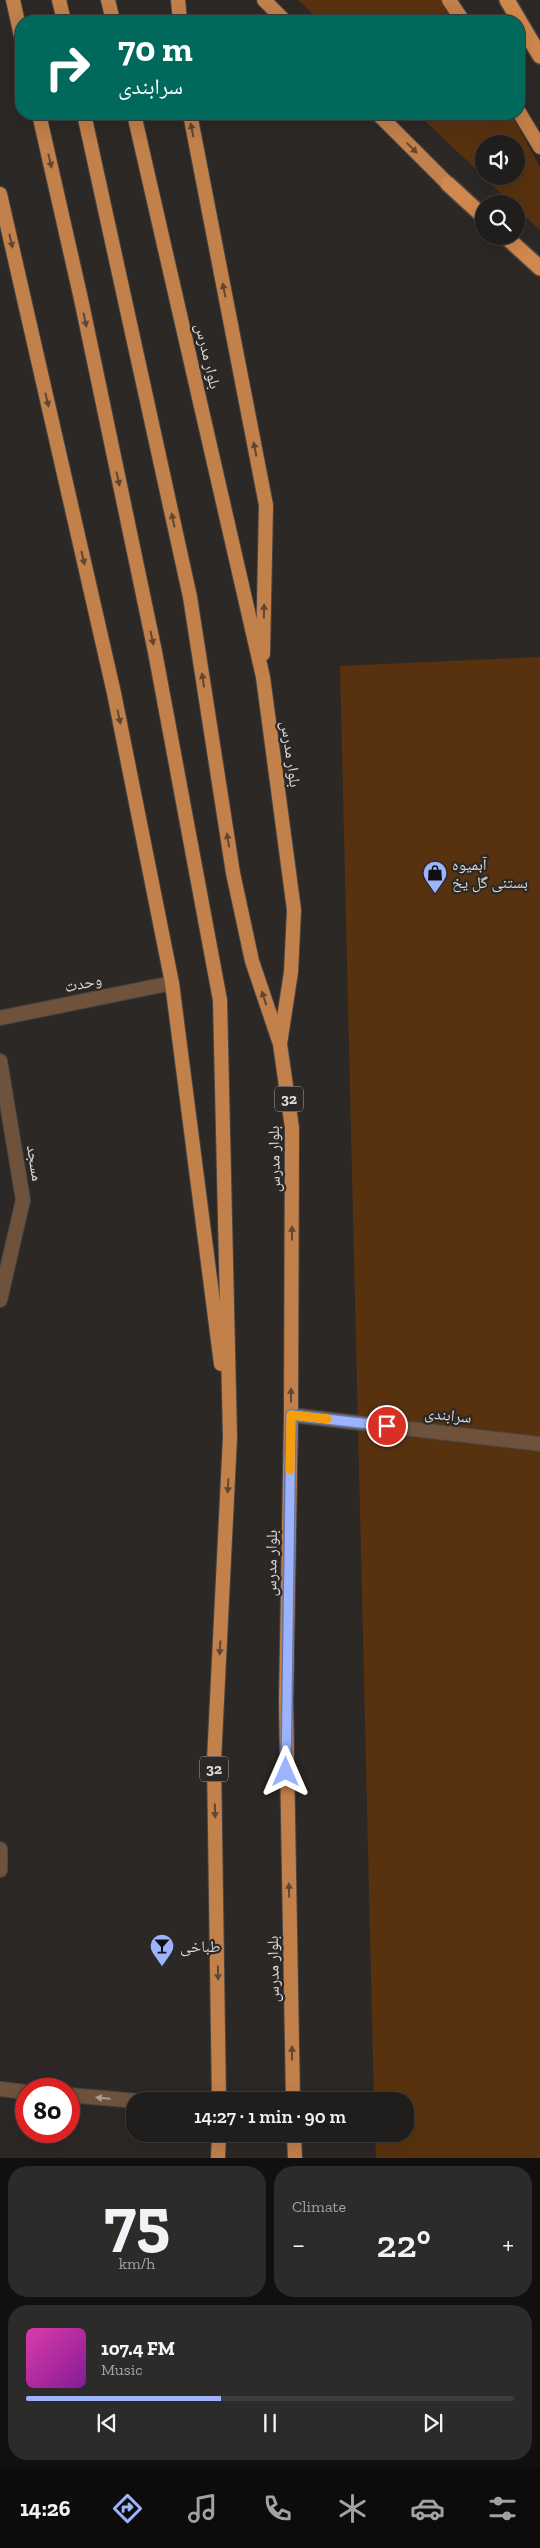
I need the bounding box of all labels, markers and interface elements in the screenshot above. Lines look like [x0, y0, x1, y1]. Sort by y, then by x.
text: 70 m [118, 28, 193, 70]
icon: right [35, 35, 100, 100]
text: سرابندی [118, 73, 183, 100]
one-way arrow [188, 122, 196, 138]
map controls [475, 135, 525, 245]
button: sound [475, 135, 525, 185]
one-way arrow [406, 142, 418, 154]
one-way arrow [46, 154, 54, 169]
button: search [475, 195, 525, 245]
one-way arrow [7, 234, 15, 249]
one-way arrow [219, 281, 227, 297]
one-way arrow [81, 312, 89, 327]
street label: بلوار مدرس [190, 321, 225, 391]
one-way arrow [43, 392, 51, 407]
one-way arrow [251, 442, 259, 457]
one-way arrow [115, 471, 123, 487]
one-way arrow [169, 512, 177, 527]
one-way arrow [79, 551, 87, 566]
one-way arrow [260, 602, 268, 618]
one-way arrow [148, 630, 156, 646]
one-way arrow [199, 671, 207, 687]
one-way arrow [115, 709, 123, 724]
street label: بلوار مدرس [276, 720, 305, 788]
one-way arrow [224, 832, 232, 848]
place label: آبمیوه بستنی گل یخ [452, 855, 528, 893]
shop icon: آبمیوه بستنی گل یخ [422, 860, 448, 894]
street label: وحدت [63, 970, 103, 996]
one-way arrow [260, 991, 268, 1006]
road number: 32 [275, 1086, 303, 1112]
street label: بلوار مدرس [264, 1125, 285, 1193]
street label: مسجد [23, 1144, 47, 1182]
one-way arrow [288, 1224, 296, 1240]
one-way arrow [287, 1387, 295, 1403]
street label: سرابندی [423, 1403, 473, 1428]
pin [366, 1405, 408, 1447]
icon: arrive [373, 1412, 401, 1440]
one-way arrow [223, 1478, 231, 1494]
street label: بلوار مدرس [261, 1529, 282, 1597]
one-way arrow [215, 1640, 223, 1656]
position arrow [259, 1745, 311, 1797]
road number: 32 [200, 1756, 228, 1782]
one-way arrow [211, 1803, 219, 1819]
one-way arrow [284, 1882, 292, 1898]
bar icon: طباخی [149, 1933, 175, 1967]
street label: بلوار مدرس [263, 1935, 284, 2003]
place label: طباخی [180, 1937, 220, 1957]
one-way arrow [214, 1965, 222, 1981]
one-way arrow [288, 2044, 296, 2060]
speed limit sign: 80 [15, 2078, 80, 2143]
one-way arrow [95, 2094, 111, 2102]
text: 14:27 · 1 min · 90 m [194, 2105, 346, 2128]
text: 75 [104, 2182, 170, 2260]
text: Climate [292, 2197, 346, 2216]
text: 22° [376, 2221, 431, 2267]
text: − [292, 2228, 305, 2261]
text: + [502, 2228, 514, 2261]
text: km/h [119, 2254, 155, 2273]
text: 107.4 FM [101, 2337, 175, 2360]
text: Music [101, 2360, 143, 2379]
icon: previous [93, 2409, 121, 2437]
icon: pause [256, 2409, 284, 2437]
icon: next [419, 2409, 447, 2437]
icon: directions [110, 2491, 145, 2526]
icon: music [185, 2491, 220, 2526]
icon: phone [260, 2491, 295, 2526]
icon: climate [335, 2491, 370, 2526]
icon: car [410, 2491, 445, 2526]
icon: filters [485, 2491, 520, 2526]
text: 14:26 [20, 2495, 70, 2522]

